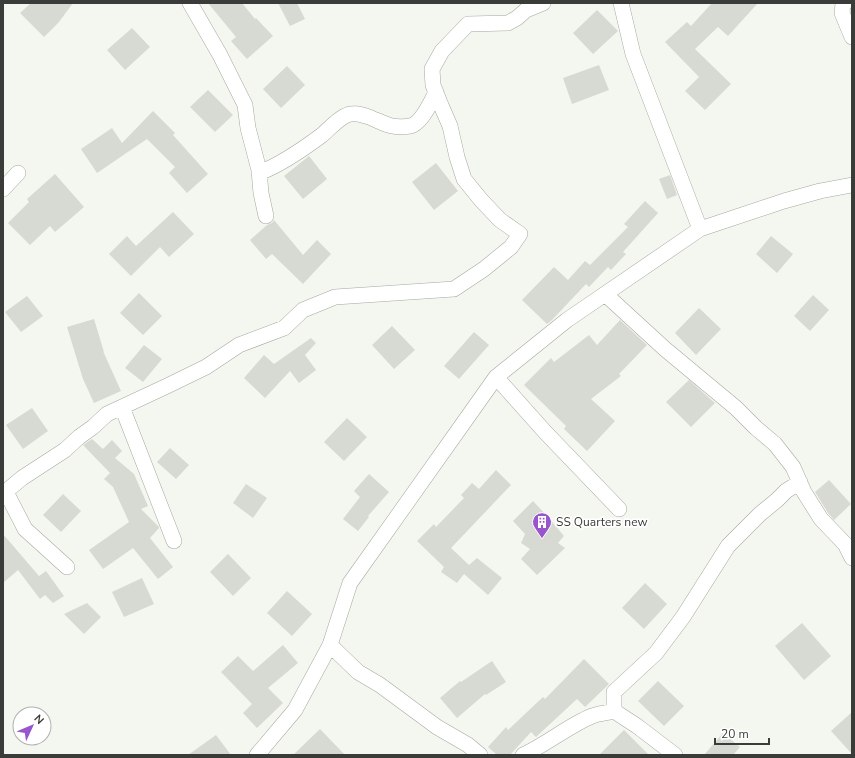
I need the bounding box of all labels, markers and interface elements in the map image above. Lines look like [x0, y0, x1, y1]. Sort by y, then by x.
building icon: SS Quarters new [531, 511, 553, 539]
place label: SS Quarters new [556, 514, 648, 530]
north arrow [12, 706, 52, 746]
text: N [31, 711, 47, 728]
scale bar [715, 720, 769, 746]
text: 20 m [721, 726, 749, 742]

